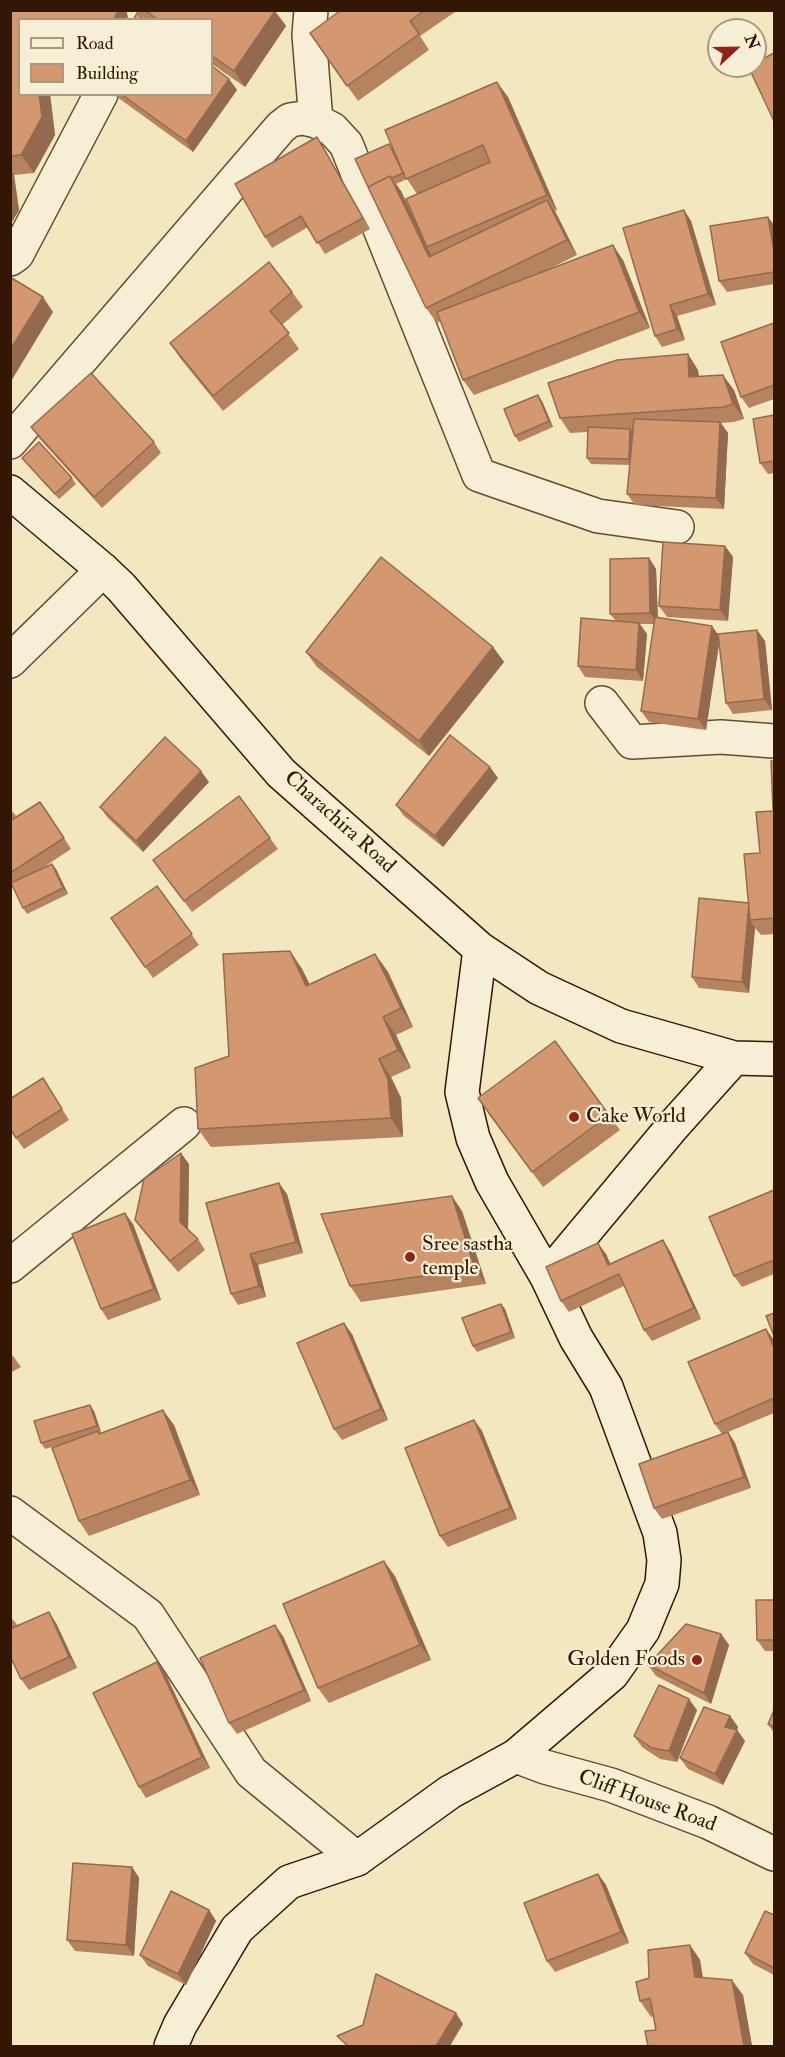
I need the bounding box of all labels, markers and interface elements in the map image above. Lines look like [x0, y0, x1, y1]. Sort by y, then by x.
legend [18, 18, 213, 96]
north arrow [707, 18, 767, 78]
text: Road [76, 32, 114, 55]
text: N [740, 32, 764, 52]
text: Building [76, 62, 138, 85]
street label: Charachira Road [278, 766, 400, 880]
place label: Cake World [586, 1104, 686, 1130]
marker: Cake World [567, 1110, 581, 1124]
place label: Sree sastha temple [422, 1232, 513, 1282]
marker: Sree sastha temple [403, 1250, 417, 1264]
place label: Golden Foods [567, 1647, 685, 1673]
marker: Golden Foods [690, 1653, 704, 1667]
street label: Cliff House Road [575, 1765, 719, 1839]

